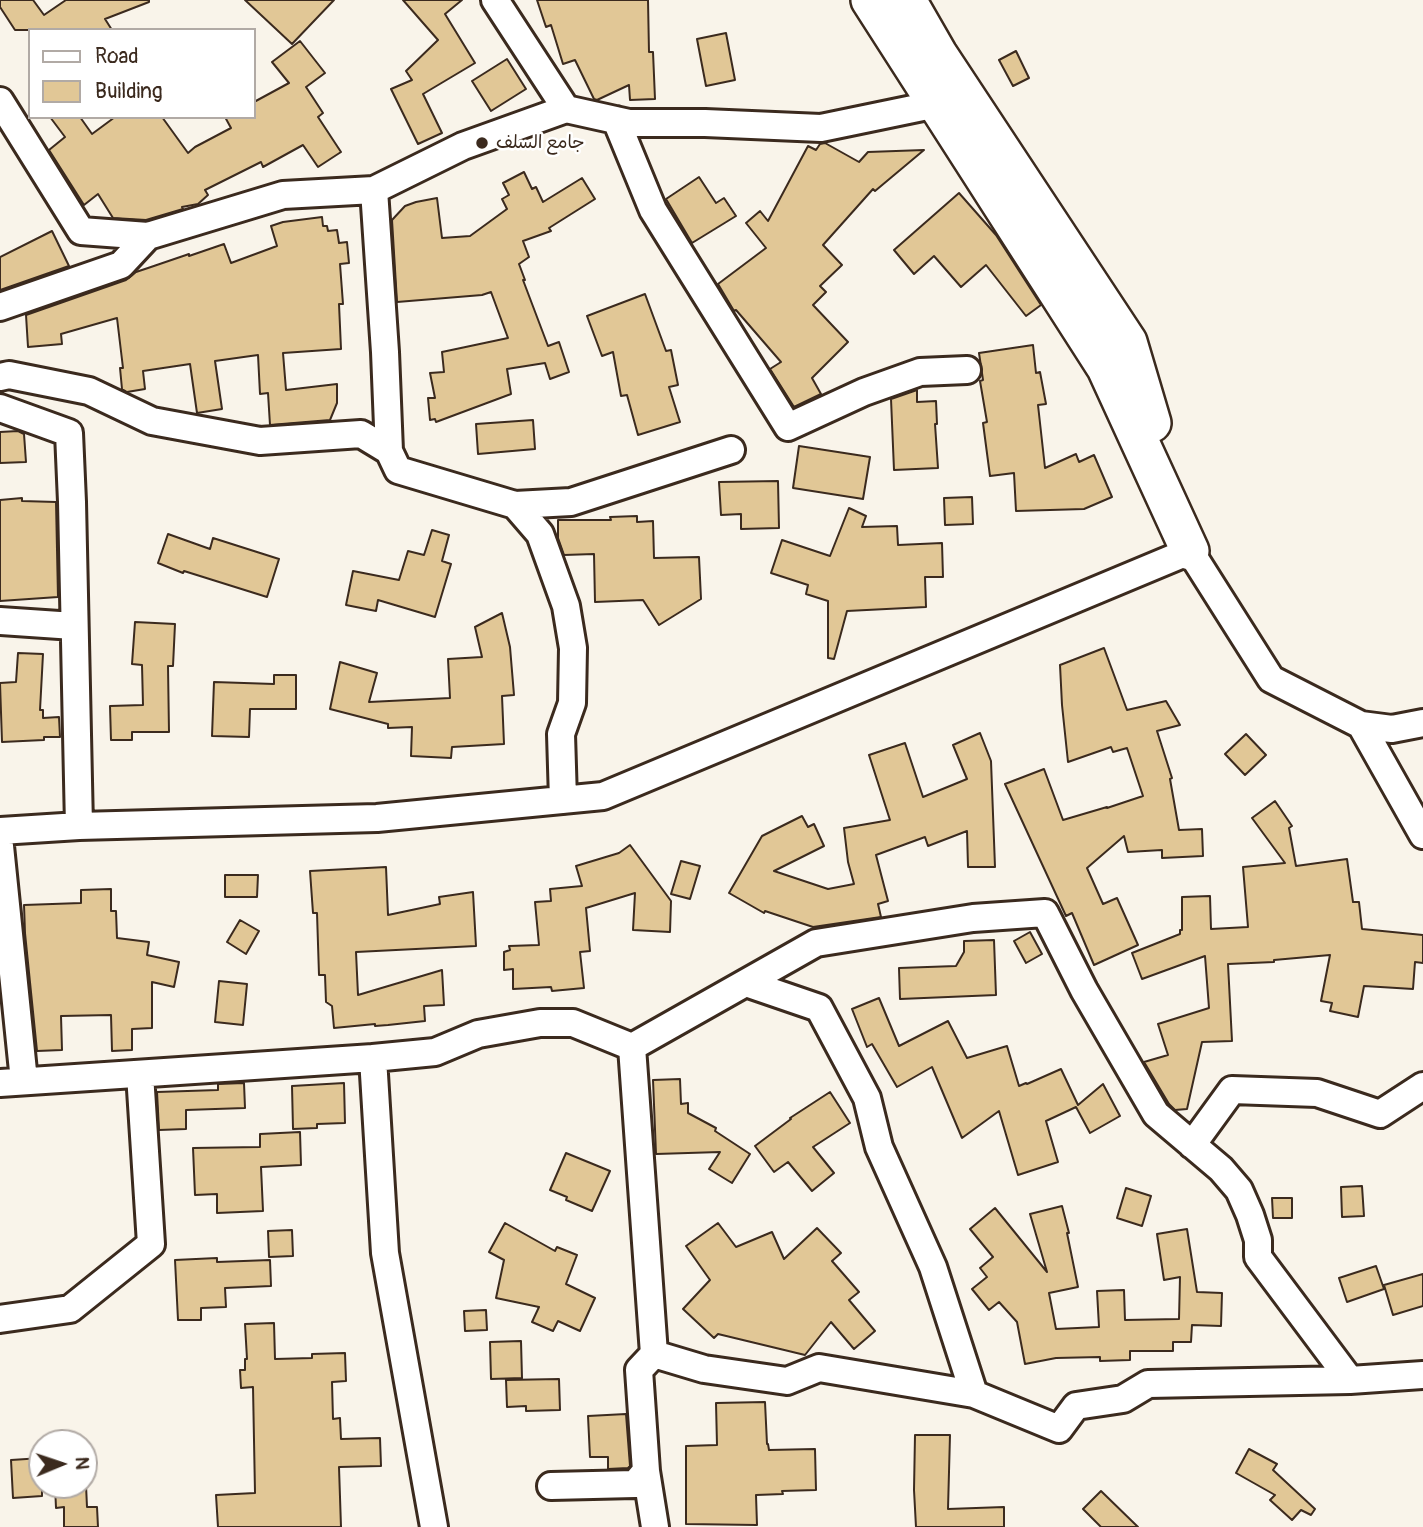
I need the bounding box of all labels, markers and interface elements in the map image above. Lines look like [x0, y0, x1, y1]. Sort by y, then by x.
legend [28, 28, 256, 119]
text: Road [95, 43, 139, 70]
text: Building [95, 78, 162, 105]
place label: جامع السلف [496, 132, 585, 154]
marker: جامع السلف [474, 135, 490, 151]
north arrow [28, 1429, 98, 1499]
text: N [70, 1456, 94, 1470]

